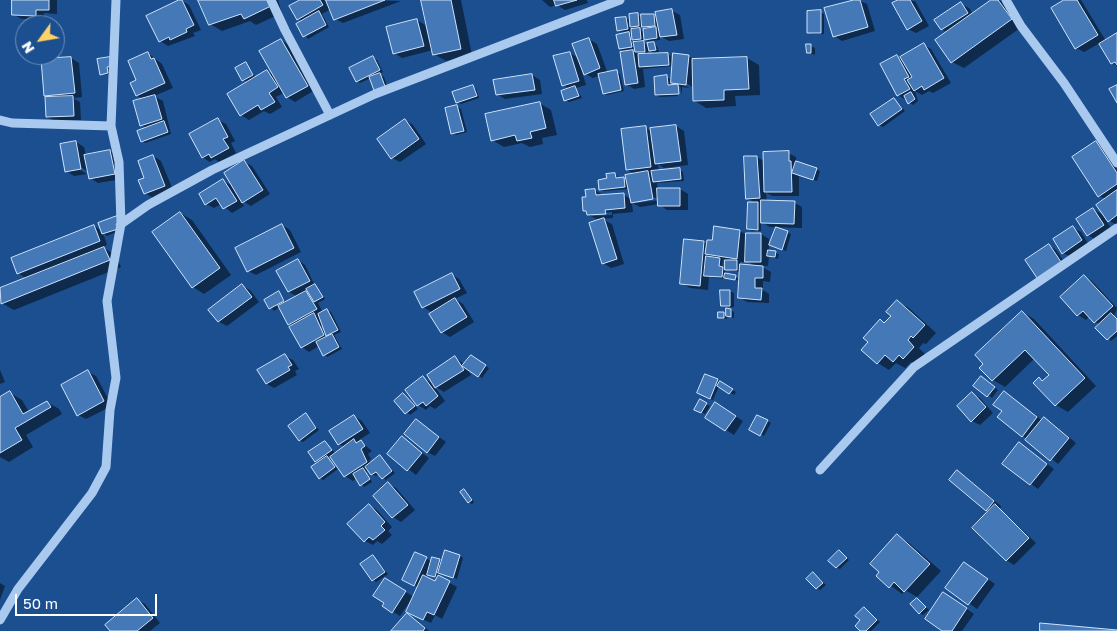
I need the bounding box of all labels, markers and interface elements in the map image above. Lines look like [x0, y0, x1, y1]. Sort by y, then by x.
north arrow [15, 15, 65, 65]
text: N [18, 39, 38, 57]
scale bar [18, 584, 160, 616]
text: 50 m [23, 594, 58, 612]

